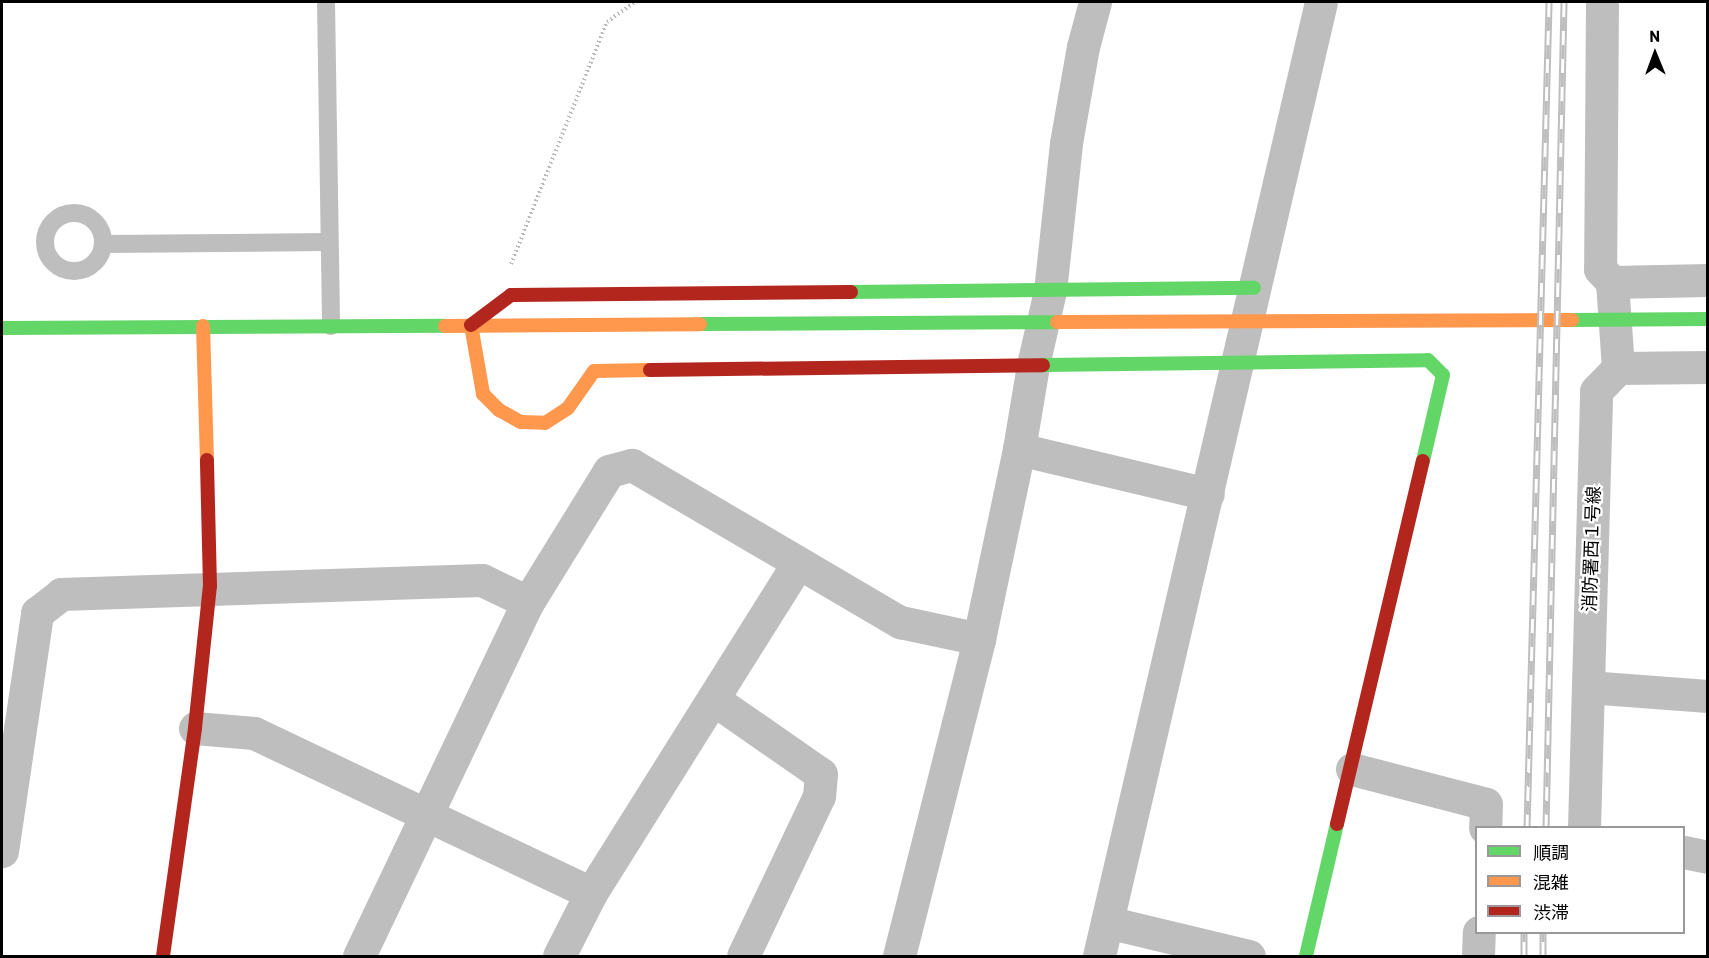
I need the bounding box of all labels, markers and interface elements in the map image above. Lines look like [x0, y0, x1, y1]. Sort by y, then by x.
north arrow [1625, 24, 1685, 84]
text: N [1649, 26, 1660, 45]
street label: 消防署西１号線 [1578, 486, 1604, 612]
legend [1475, 826, 1685, 934]
text: 順調 [1533, 841, 1569, 863]
text: 混雑 [1533, 871, 1569, 893]
text: 渋滞 [1533, 901, 1569, 923]

